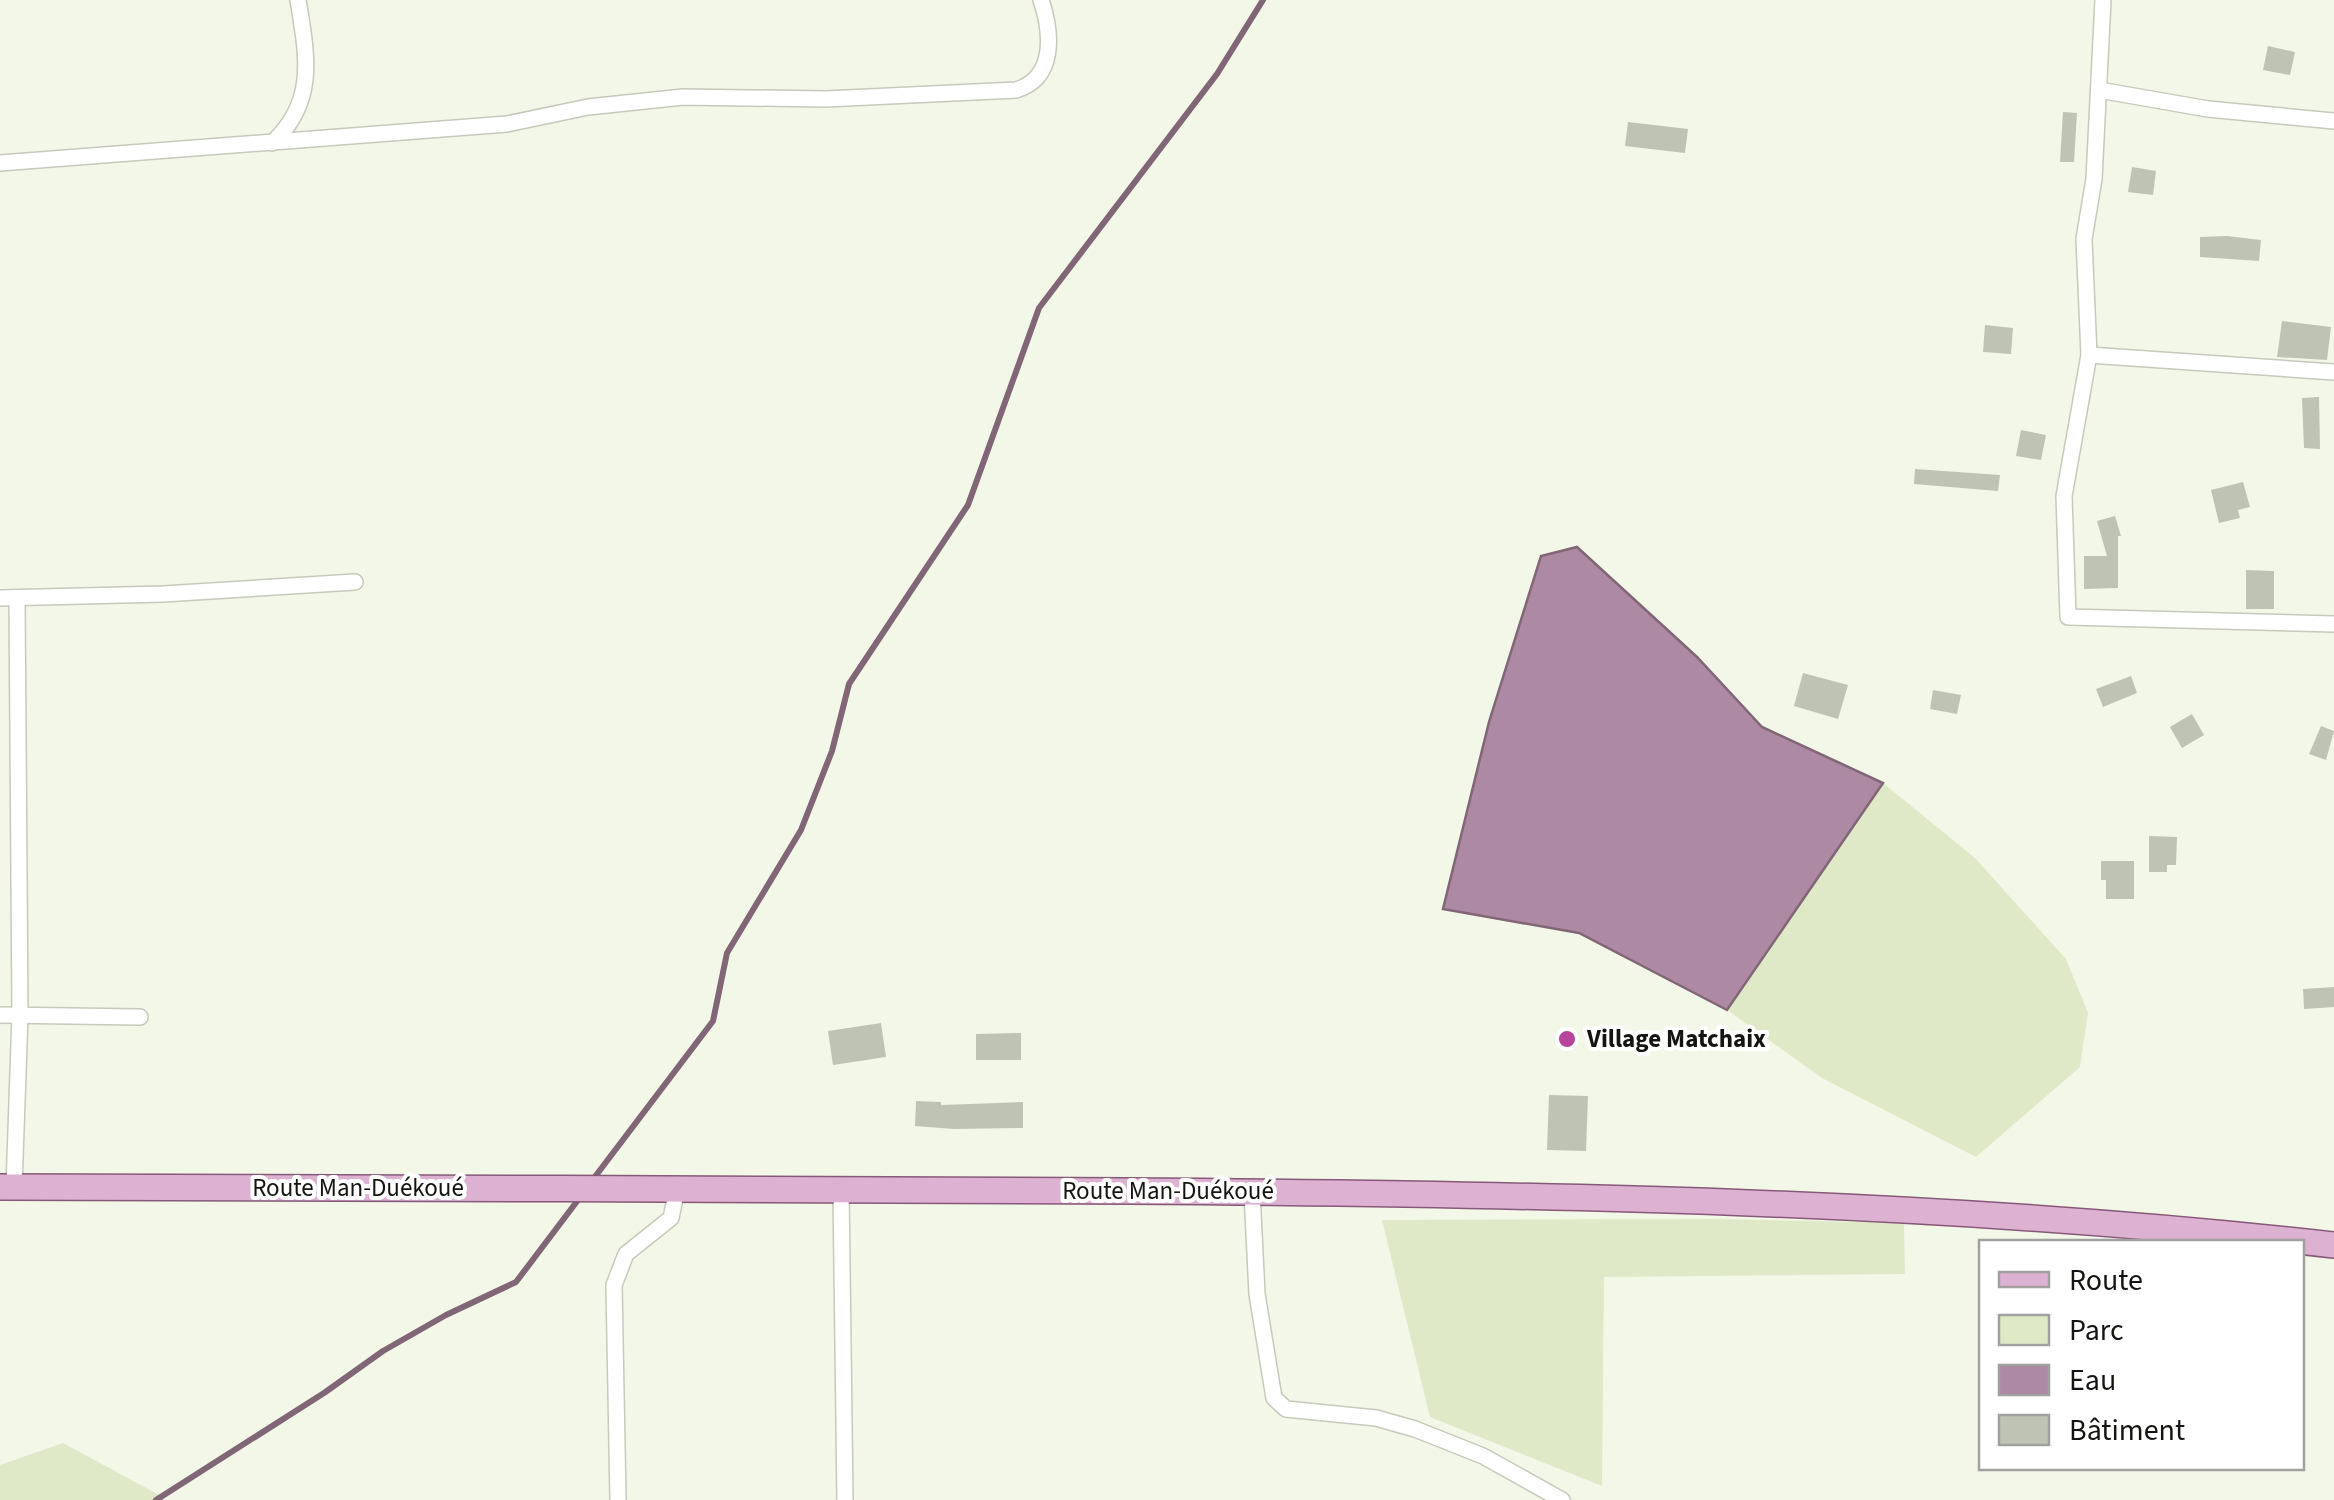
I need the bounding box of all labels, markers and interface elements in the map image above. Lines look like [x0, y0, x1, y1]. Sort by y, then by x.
place label: Village Matchaix [1586, 1021, 1766, 1057]
marker: Village Matchaix [1556, 1028, 1578, 1050]
street label: Route Man-Duékoué [252, 1170, 464, 1206]
street label: Route Man-Duékoué [1062, 1173, 1274, 1209]
legend [1979, 1240, 2304, 1470]
text: Route [2069, 1259, 2143, 1302]
text: Parc [2069, 1309, 2124, 1352]
text: Eau [2069, 1359, 2116, 1402]
text: Bâtiment [2069, 1409, 2185, 1452]

